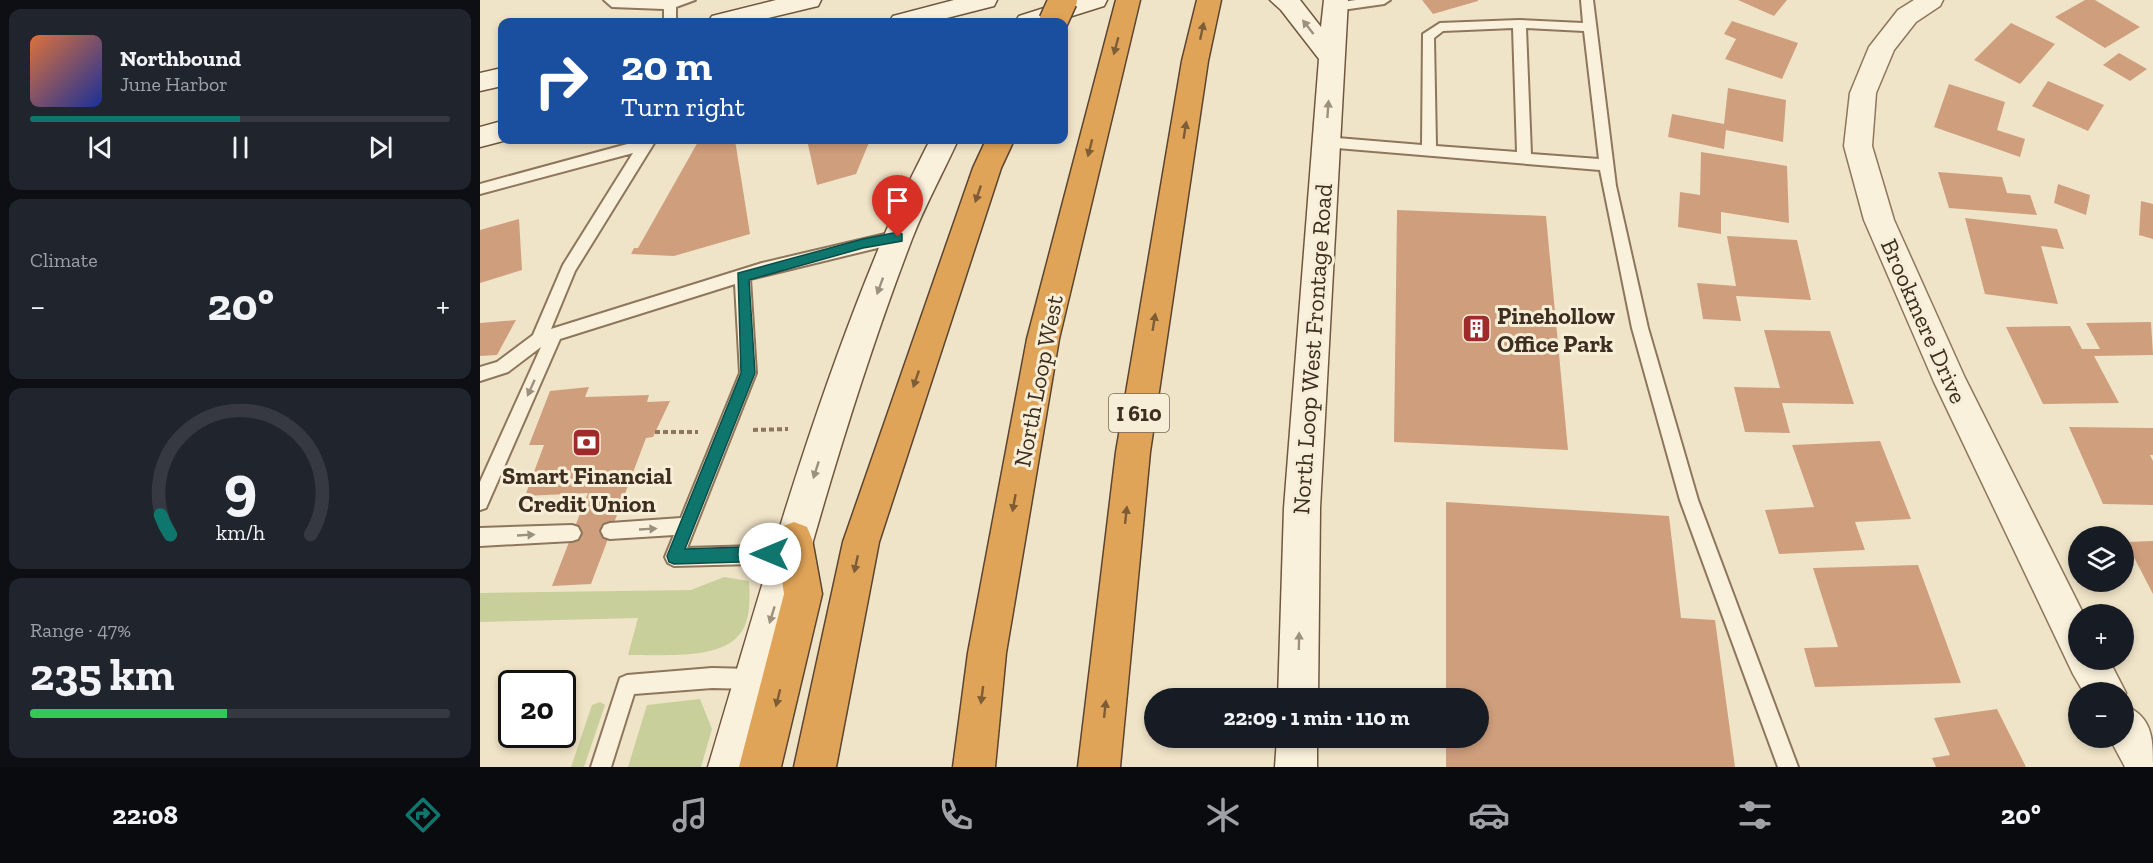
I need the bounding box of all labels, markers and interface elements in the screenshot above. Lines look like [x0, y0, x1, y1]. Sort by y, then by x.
one-way arrow [1303, 20, 1315, 35]
one-way arrow [1198, 21, 1207, 40]
one-way arrow [1111, 37, 1120, 55]
text: 20 m [621, 40, 712, 91]
icon: right [522, 42, 600, 120]
text: Northbound [120, 45, 241, 72]
text: June Harbor [120, 72, 228, 96]
text: Turn right [621, 91, 745, 123]
one-way arrow [1323, 99, 1333, 118]
one-way arrow [1181, 120, 1190, 139]
icon: previous [84, 131, 117, 164]
icon: pause [224, 131, 257, 164]
icon: next [364, 131, 397, 164]
one-way arrow [1084, 139, 1094, 157]
pin [872, 175, 923, 237]
street label: North Loop West Frontage Road [1286, 183, 1338, 515]
icon: arrive [881, 184, 914, 217]
one-way arrow [973, 185, 983, 203]
street label: Brookmere Drive [1875, 234, 1973, 408]
text: Climate [30, 248, 98, 272]
one-way arrow [874, 277, 884, 295]
text: 20° [208, 278, 274, 332]
text: − [30, 286, 45, 325]
text: + [436, 286, 450, 325]
street label: North Loop West [1007, 292, 1069, 470]
place label: Pinehollow Office Park [1497, 301, 1616, 358]
one-way arrow [1150, 312, 1159, 331]
building icon: Pinehollow Office Park [1460, 313, 1492, 345]
one-way arrow [911, 370, 920, 388]
one-way arrow [525, 379, 535, 397]
road number: I 610 [1109, 394, 1169, 432]
bank icon: Smart Financial Credit Union [571, 426, 603, 458]
text: 9 [223, 450, 257, 525]
place label: Smart Financial Credit Union [502, 461, 672, 518]
one-way arrow [811, 461, 821, 479]
one-way arrow [1009, 494, 1018, 513]
one-way arrow [1121, 505, 1131, 524]
text: km/h [216, 521, 264, 546]
position arrow [738, 522, 802, 586]
one-way arrow [638, 524, 657, 533]
map controls [2068, 526, 2134, 748]
button: layers [2068, 526, 2134, 592]
one-way arrow [517, 530, 536, 539]
one-way arrow [851, 555, 861, 573]
button: + [2068, 604, 2134, 670]
one-way arrow [767, 606, 776, 624]
text: Range · 47% [30, 618, 131, 642]
one-way arrow [1294, 631, 1304, 650]
text: 235 km [30, 648, 174, 702]
speed limit sign: 20 [498, 670, 576, 748]
button: − [2068, 682, 2134, 748]
one-way arrow [978, 686, 987, 705]
one-way arrow [772, 689, 782, 708]
one-way arrow [1100, 699, 1110, 718]
text: 22:09 · 1 min · 110 m [1224, 704, 1409, 731]
icon: directions [402, 794, 444, 836]
icon: music [669, 794, 711, 836]
icon: phone [935, 794, 977, 836]
icon: climate [1202, 794, 1244, 836]
icon: car [1468, 794, 1510, 836]
icon: filters [1734, 794, 1776, 836]
text: 22:08 [112, 799, 178, 831]
text: 20° [2001, 799, 2041, 831]

